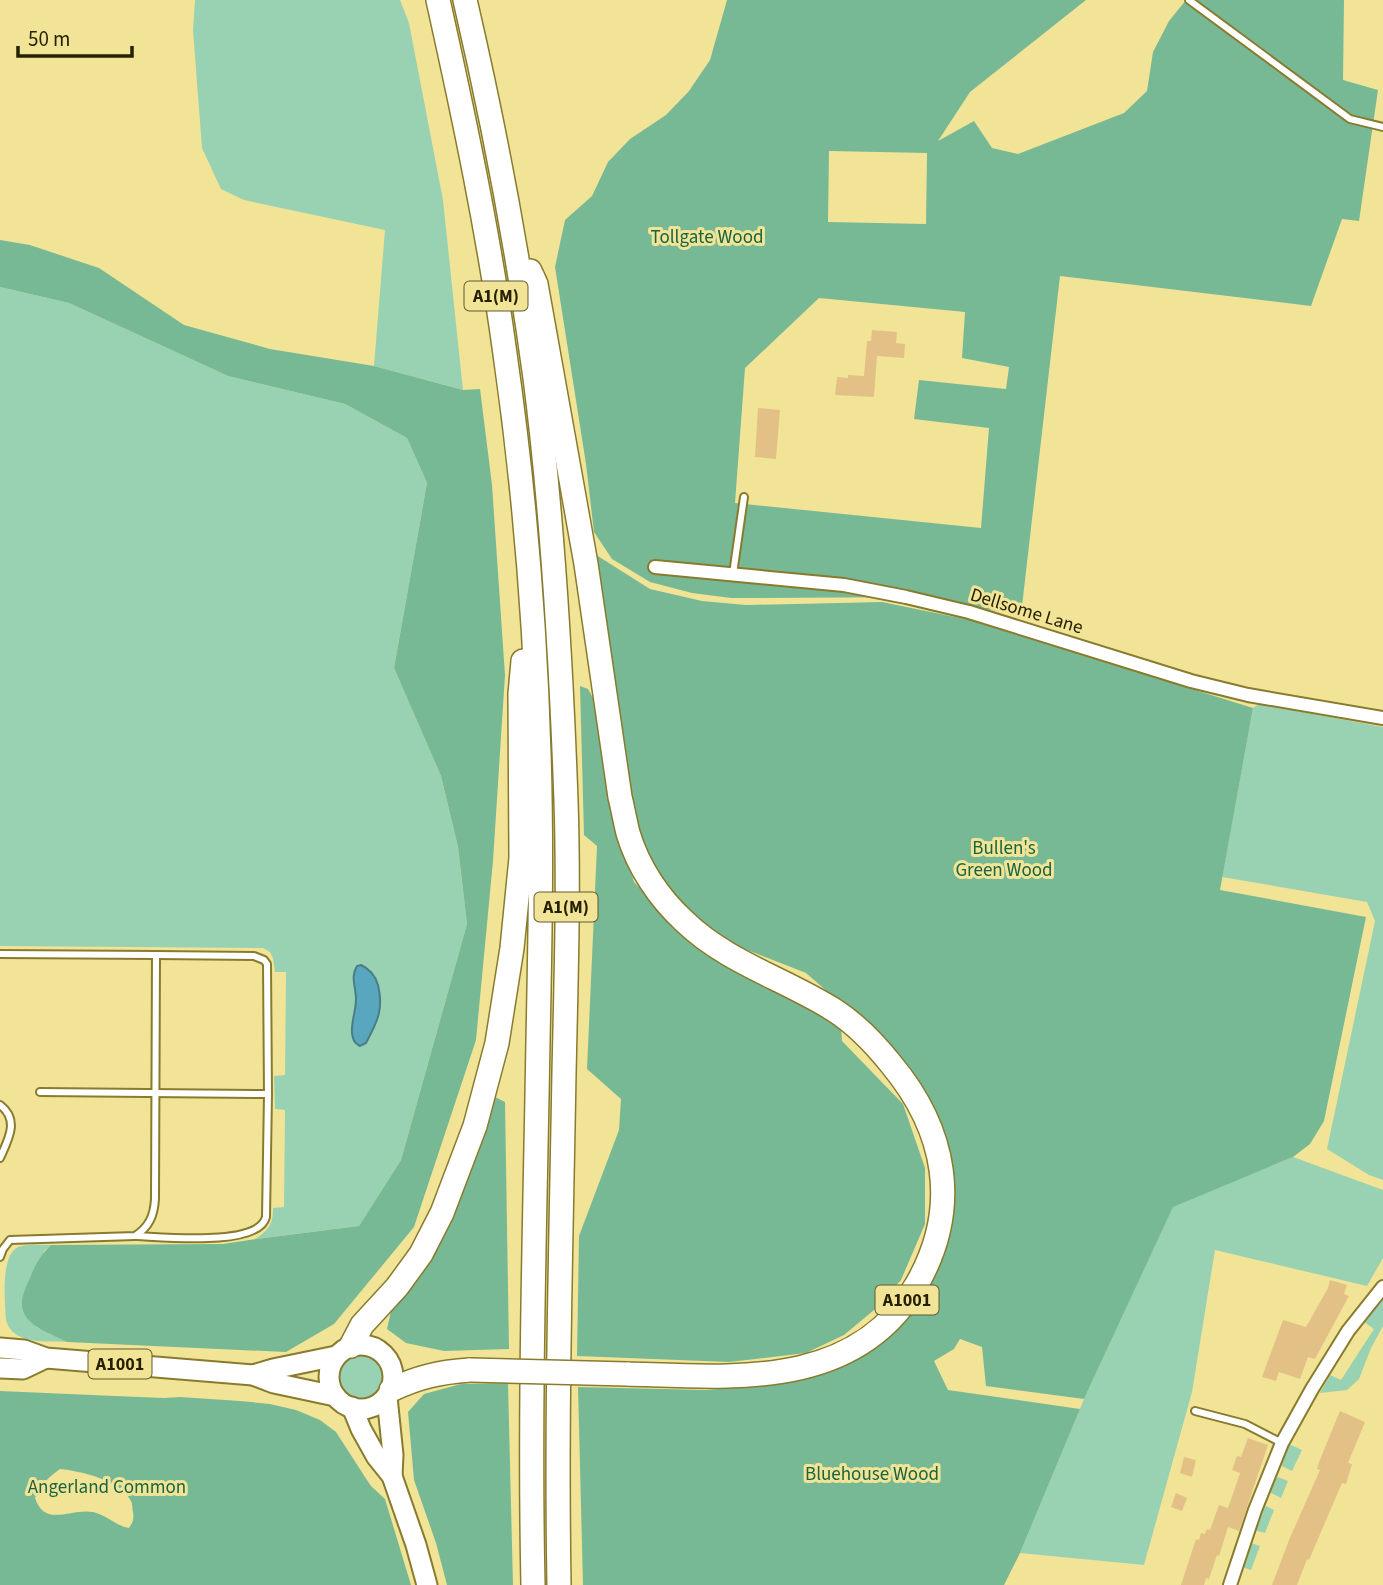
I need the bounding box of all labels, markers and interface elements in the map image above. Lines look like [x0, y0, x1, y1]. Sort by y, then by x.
scale bar [18, 14, 131, 58]
text: 50 m [28, 24, 70, 54]
park label: Tollgate Wood [651, 224, 763, 251]
road number: A1(M) [464, 282, 528, 310]
street label: Dellsome Lane [967, 581, 1086, 641]
park label: Bullen's Green Wood [955, 835, 1053, 884]
road number: A1(M) [534, 893, 598, 922]
road number: A1001 [876, 1286, 939, 1315]
road number: A1001 [88, 1350, 152, 1378]
park label: Bluehouse Wood [805, 1461, 939, 1488]
park label: Angerland Common [28, 1474, 186, 1501]

